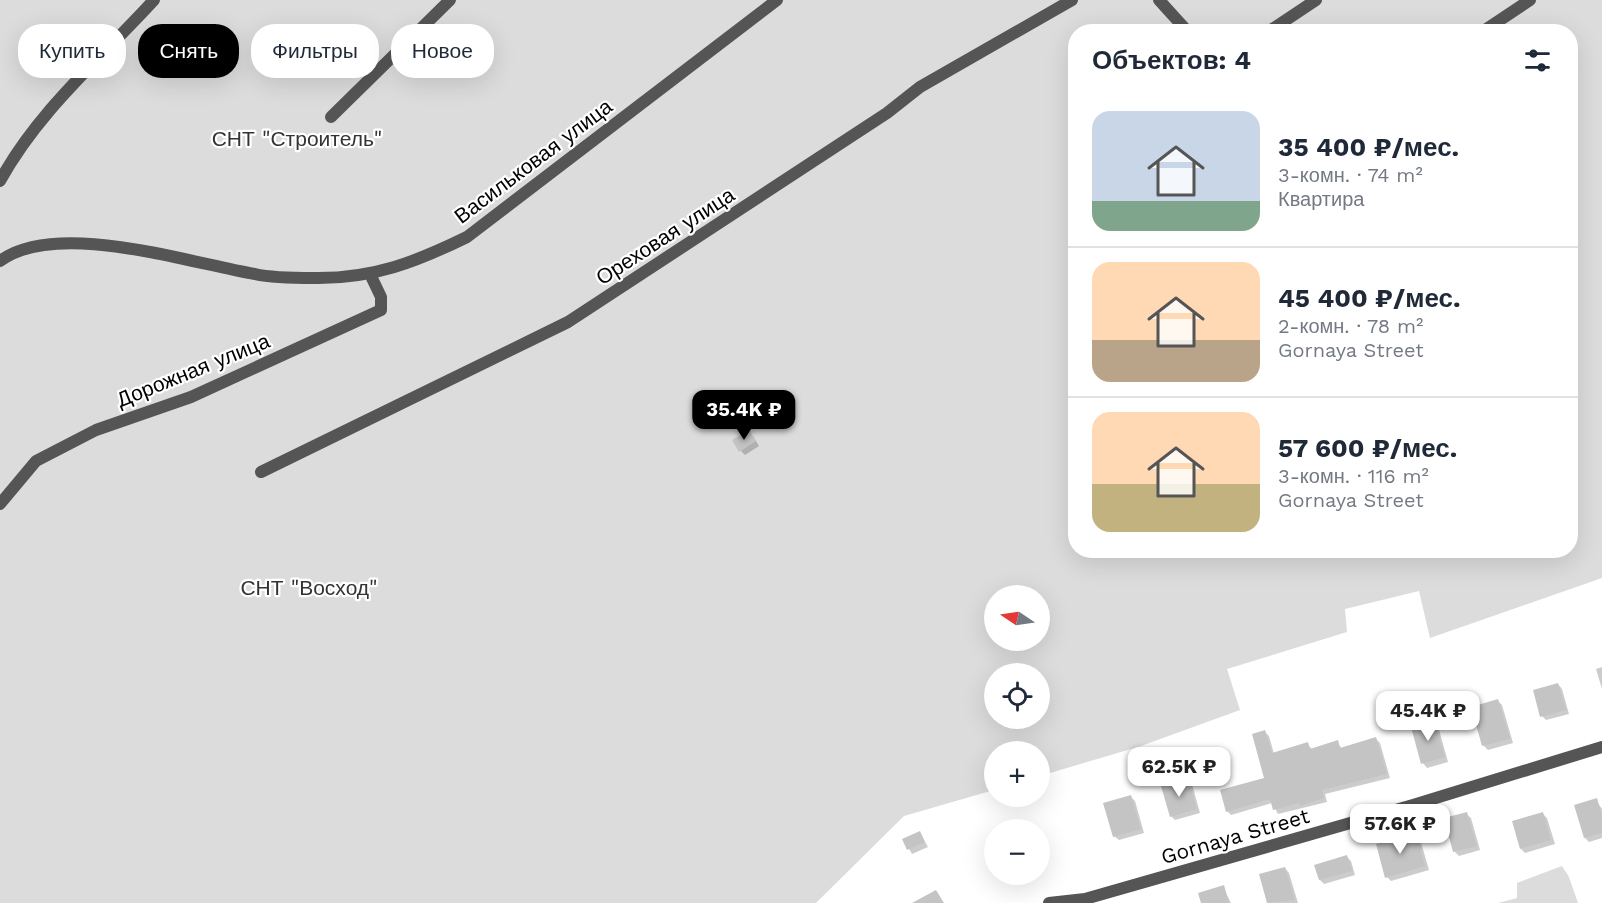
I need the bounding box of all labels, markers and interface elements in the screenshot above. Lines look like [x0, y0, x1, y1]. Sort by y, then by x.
chip: Купить [18, 24, 126, 78]
chip: Снять [138, 24, 239, 78]
chip: Фильтры [251, 24, 379, 78]
chip: Новое [391, 24, 494, 78]
icon: filters [1521, 44, 1554, 77]
text: Объектов: 4 [1092, 45, 1251, 75]
street label: Васильковая улица [449, 93, 617, 228]
park label: СНТ "Строитель" [212, 126, 382, 151]
text: 35 400 ₽/мес. [1278, 132, 1459, 162]
icon: home [1140, 135, 1212, 207]
text: 3-комн. · 74 m² [1278, 163, 1423, 187]
street label: Ореховая улица [591, 182, 739, 290]
text: Квартира [1278, 187, 1364, 211]
text: 45 400 ₽/мес. [1278, 283, 1461, 313]
icon: home [1140, 286, 1212, 358]
text: 2-комн. · 78 m² [1278, 314, 1423, 338]
street label: Дорожная улица [113, 328, 273, 412]
text: Gornaya Street [1278, 338, 1424, 362]
pin: 35.4K ₽ [689, 390, 799, 441]
text: 35.4K ₽ [706, 397, 782, 421]
text: 57 600 ₽/мес. [1278, 433, 1457, 463]
icon: home [1140, 436, 1212, 508]
text: 3-комн. · 116 m² [1278, 464, 1429, 488]
text: Gornaya Street [1278, 488, 1424, 512]
park label: СНТ "Восход" [240, 575, 378, 600]
north arrow [984, 585, 1050, 651]
map controls [984, 585, 1050, 885]
button: locate [984, 663, 1050, 729]
pin: 45.4K ₽ [1373, 691, 1483, 742]
text: 45.4K ₽ [1390, 698, 1466, 722]
button: + [984, 741, 1050, 807]
pin: 62.5K ₽ [1124, 747, 1234, 798]
text: 62.5K ₽ [1142, 754, 1216, 778]
street label: Gornaya Street [1158, 803, 1312, 869]
pin: 57.6K ₽ [1345, 804, 1455, 855]
text: 57.6K ₽ [1364, 811, 1436, 835]
button: − [984, 819, 1050, 885]

